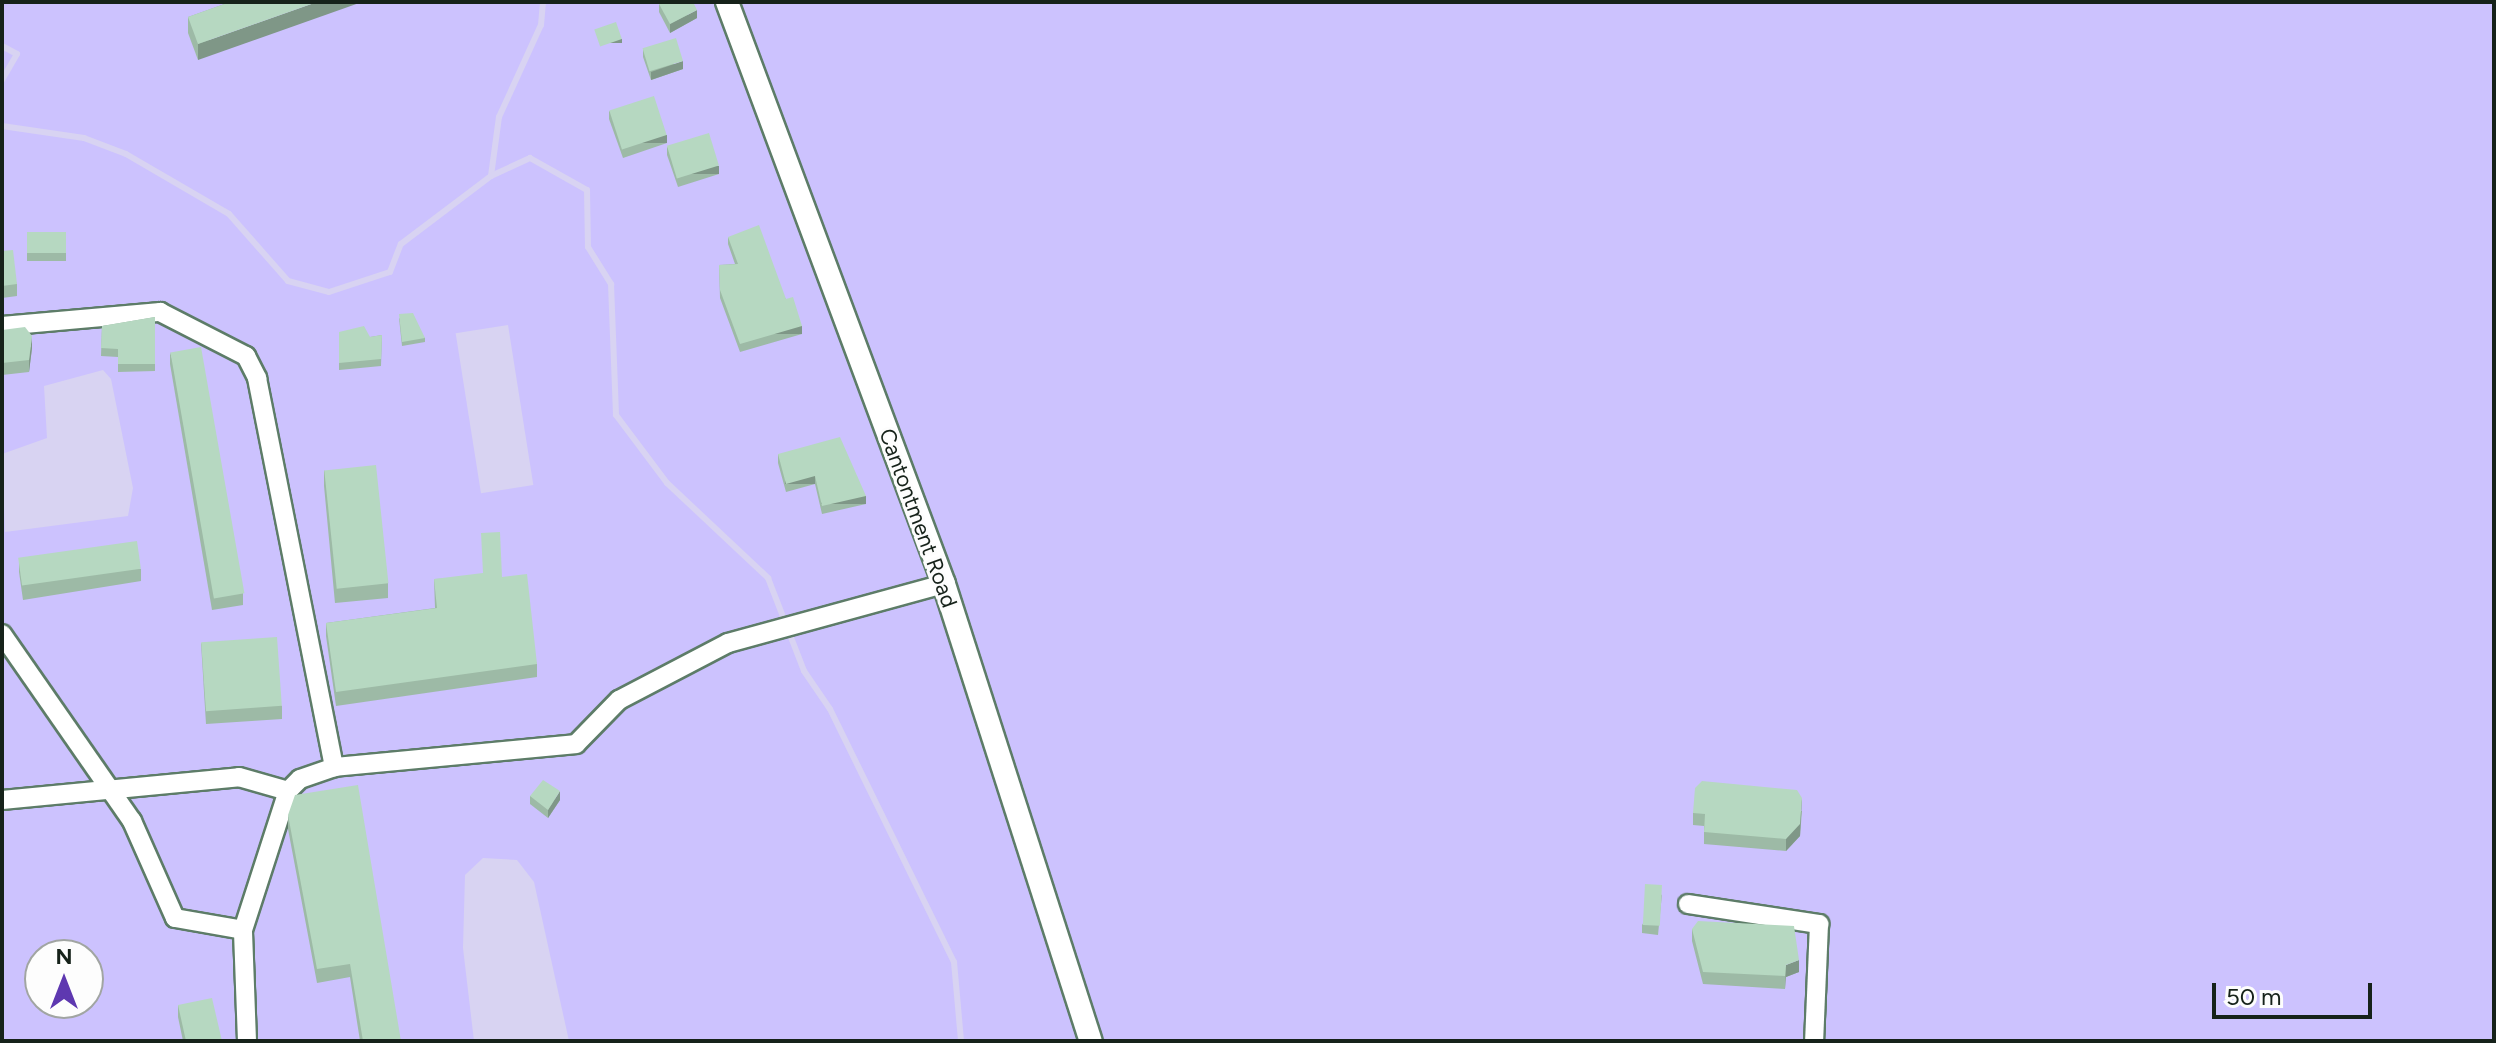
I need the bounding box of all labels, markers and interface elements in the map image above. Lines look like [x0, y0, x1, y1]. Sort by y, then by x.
street label: Cantontment Road [873, 425, 963, 611]
north arrow [24, 939, 104, 1019]
text: N [55, 943, 73, 970]
scale bar [2216, 967, 2376, 1017]
text: 50 m [2226, 982, 2282, 1011]

